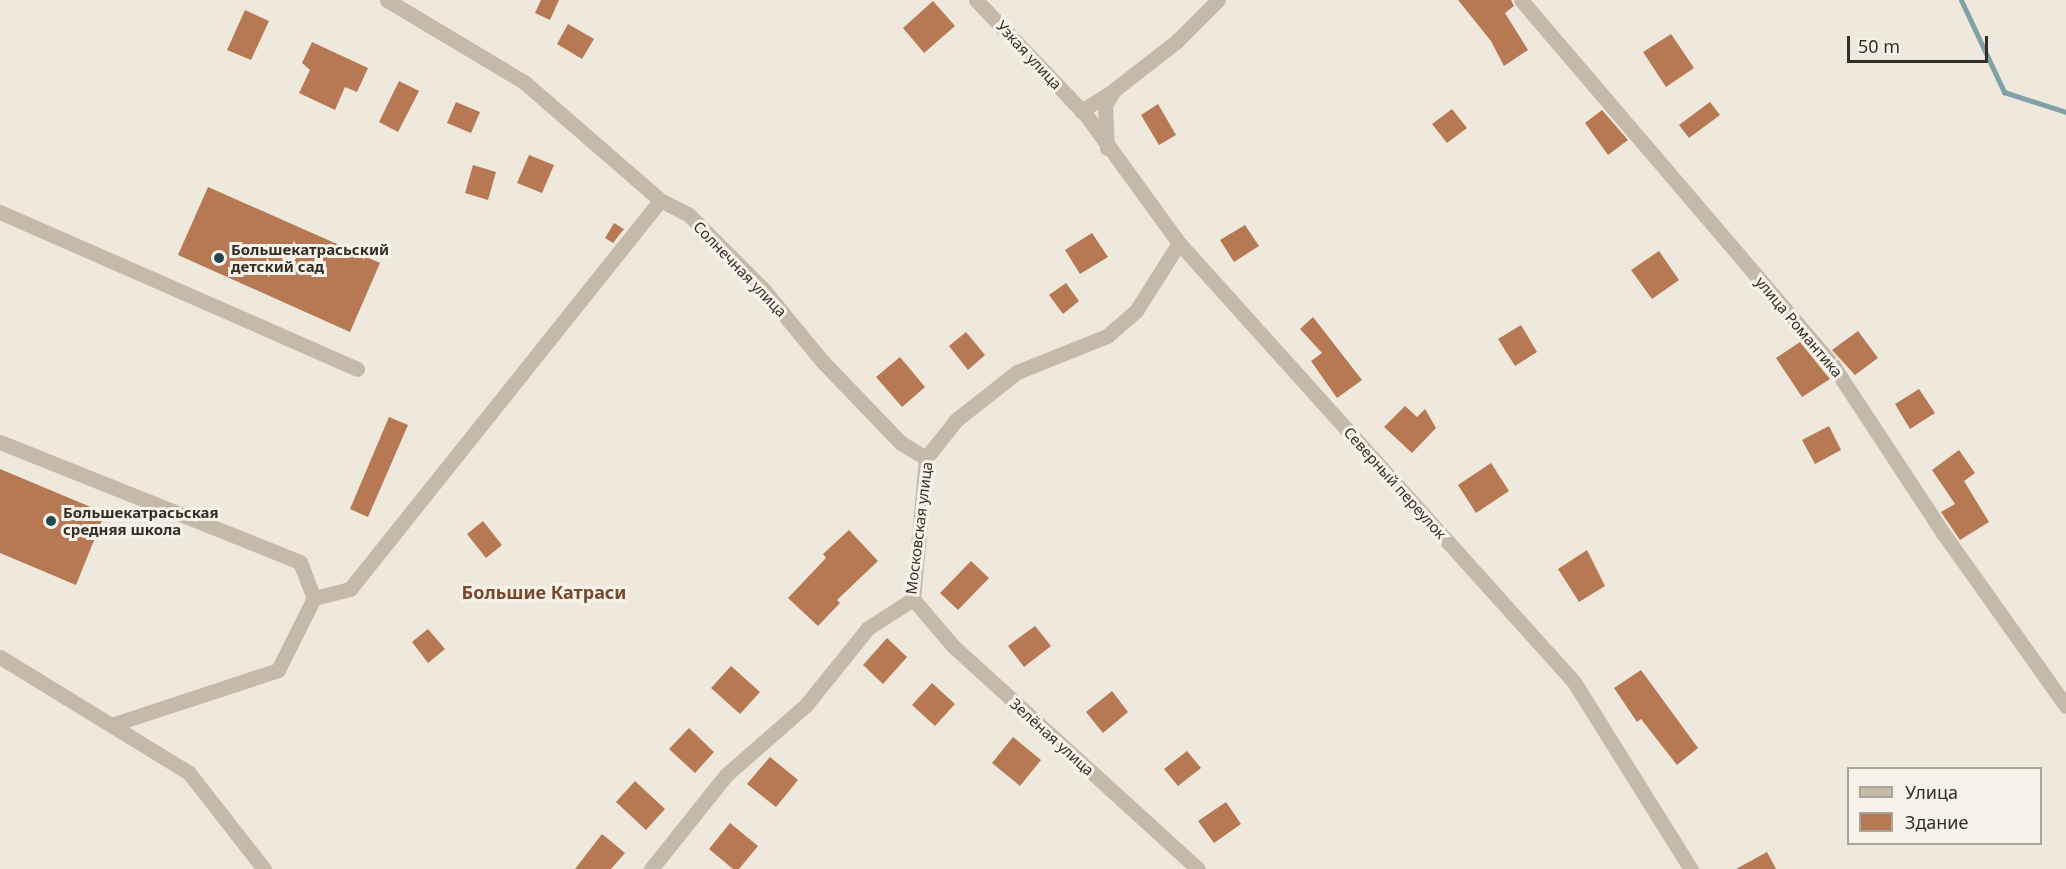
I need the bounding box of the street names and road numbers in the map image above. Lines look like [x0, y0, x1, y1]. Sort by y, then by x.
street label: Узкая улица [993, 17, 1065, 93]
street label: Солнечная улица [690, 217, 790, 321]
street label: улица Романтика [1752, 273, 1846, 381]
street label: Северный переулок [1340, 423, 1450, 543]
street label: Московская улица [902, 461, 936, 595]
street label: Зелёная улица [1006, 695, 1098, 779]

